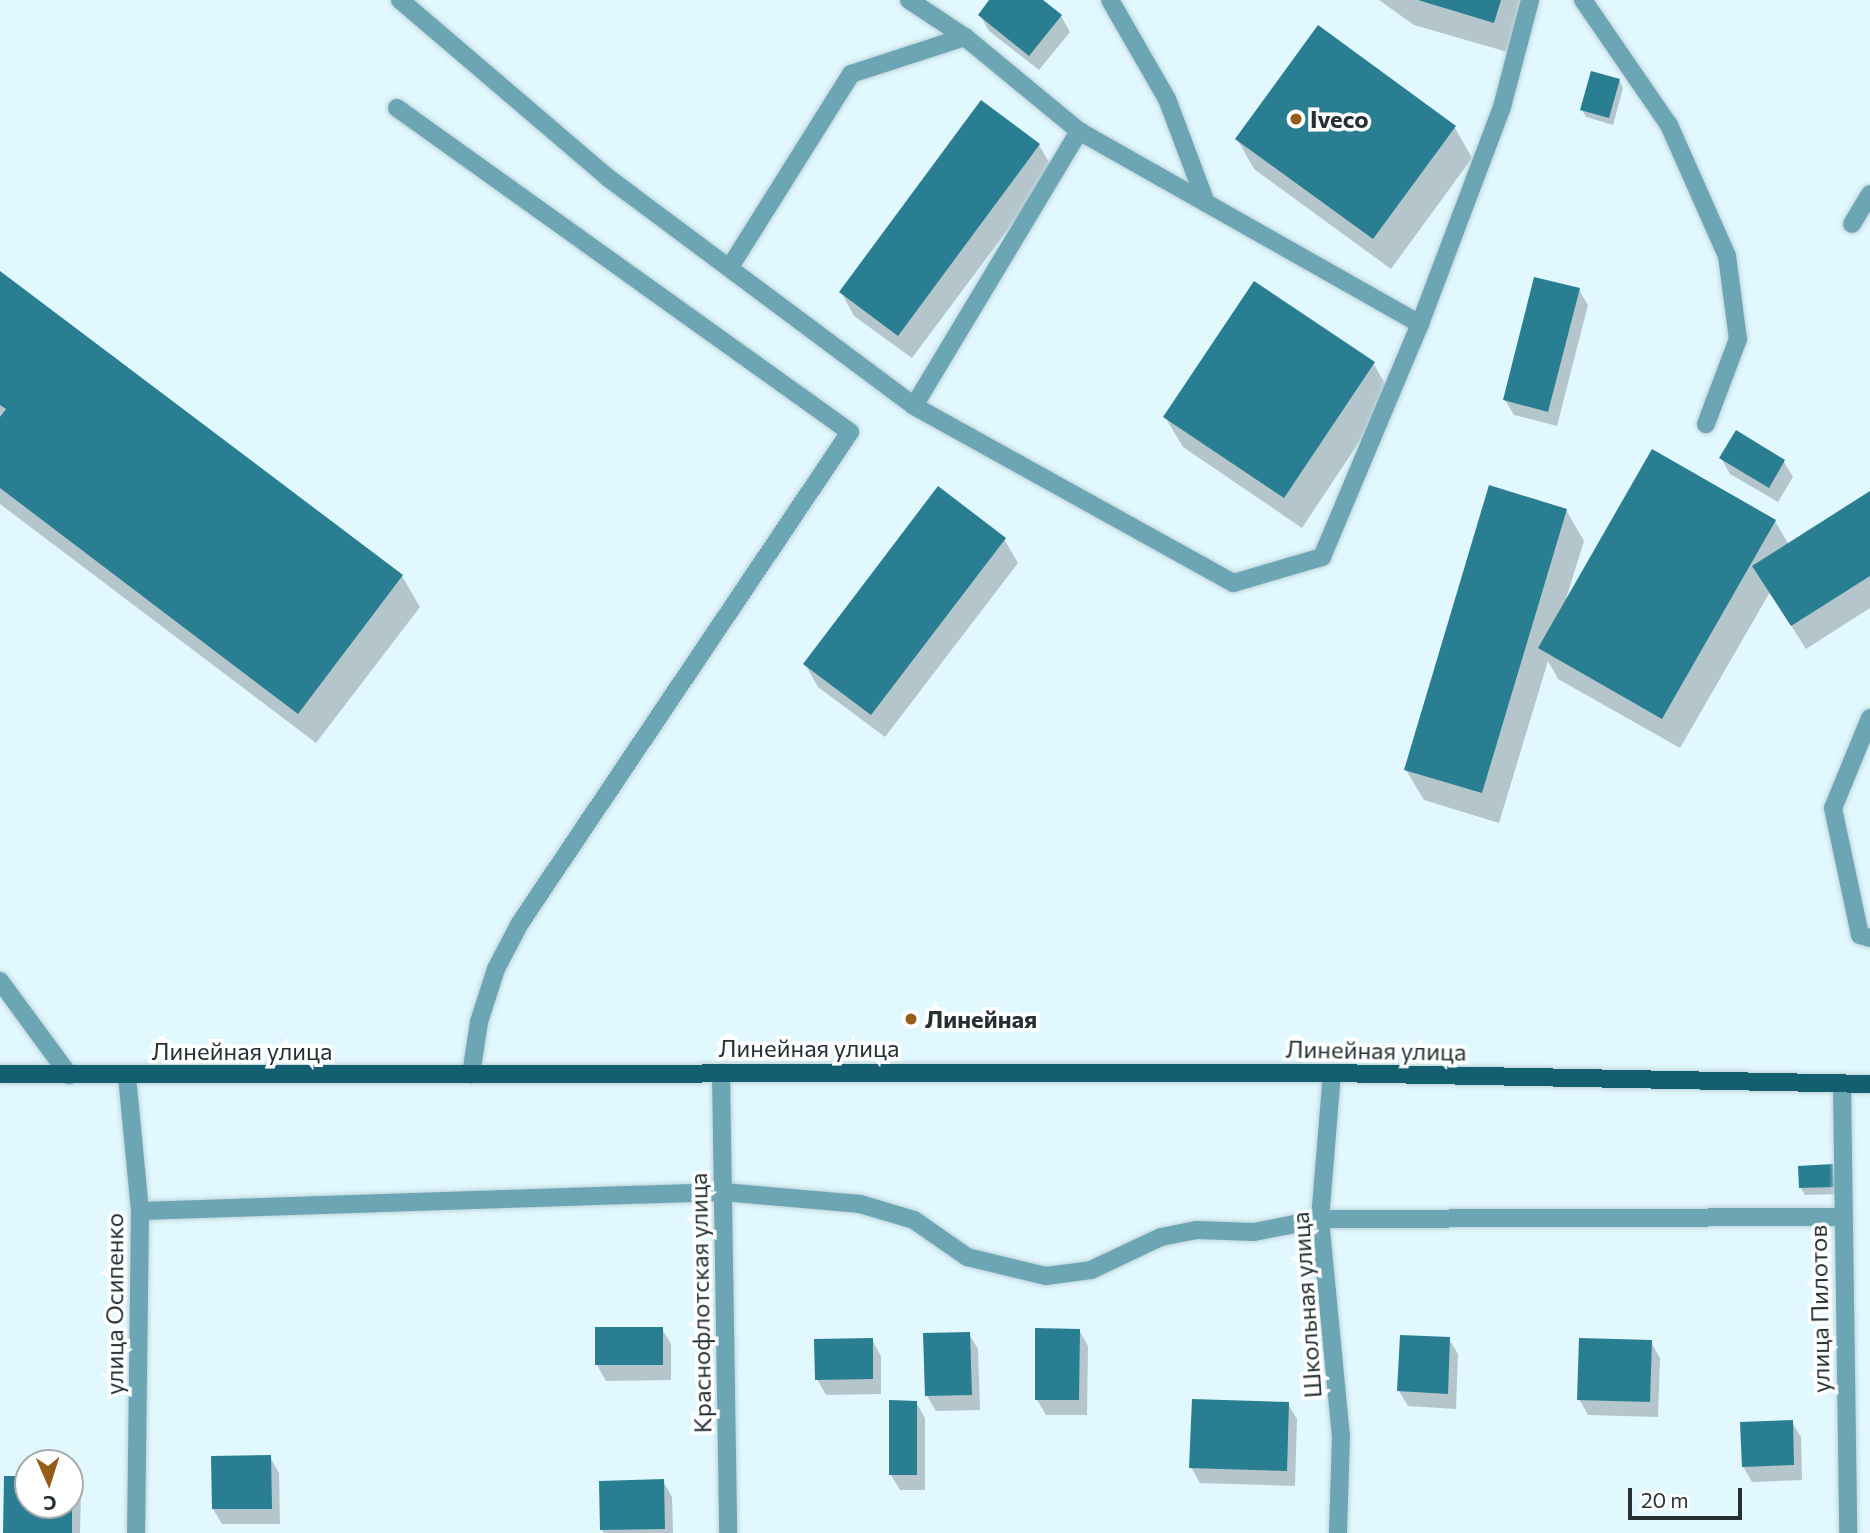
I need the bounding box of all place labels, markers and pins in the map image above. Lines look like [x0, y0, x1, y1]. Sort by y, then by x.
place label: Iveco [1310, 105, 1369, 133]
marker: Iveco [1288, 111, 1304, 127]
place label: Линейная [925, 1005, 1037, 1033]
marker: Линейная [903, 1011, 919, 1027]

